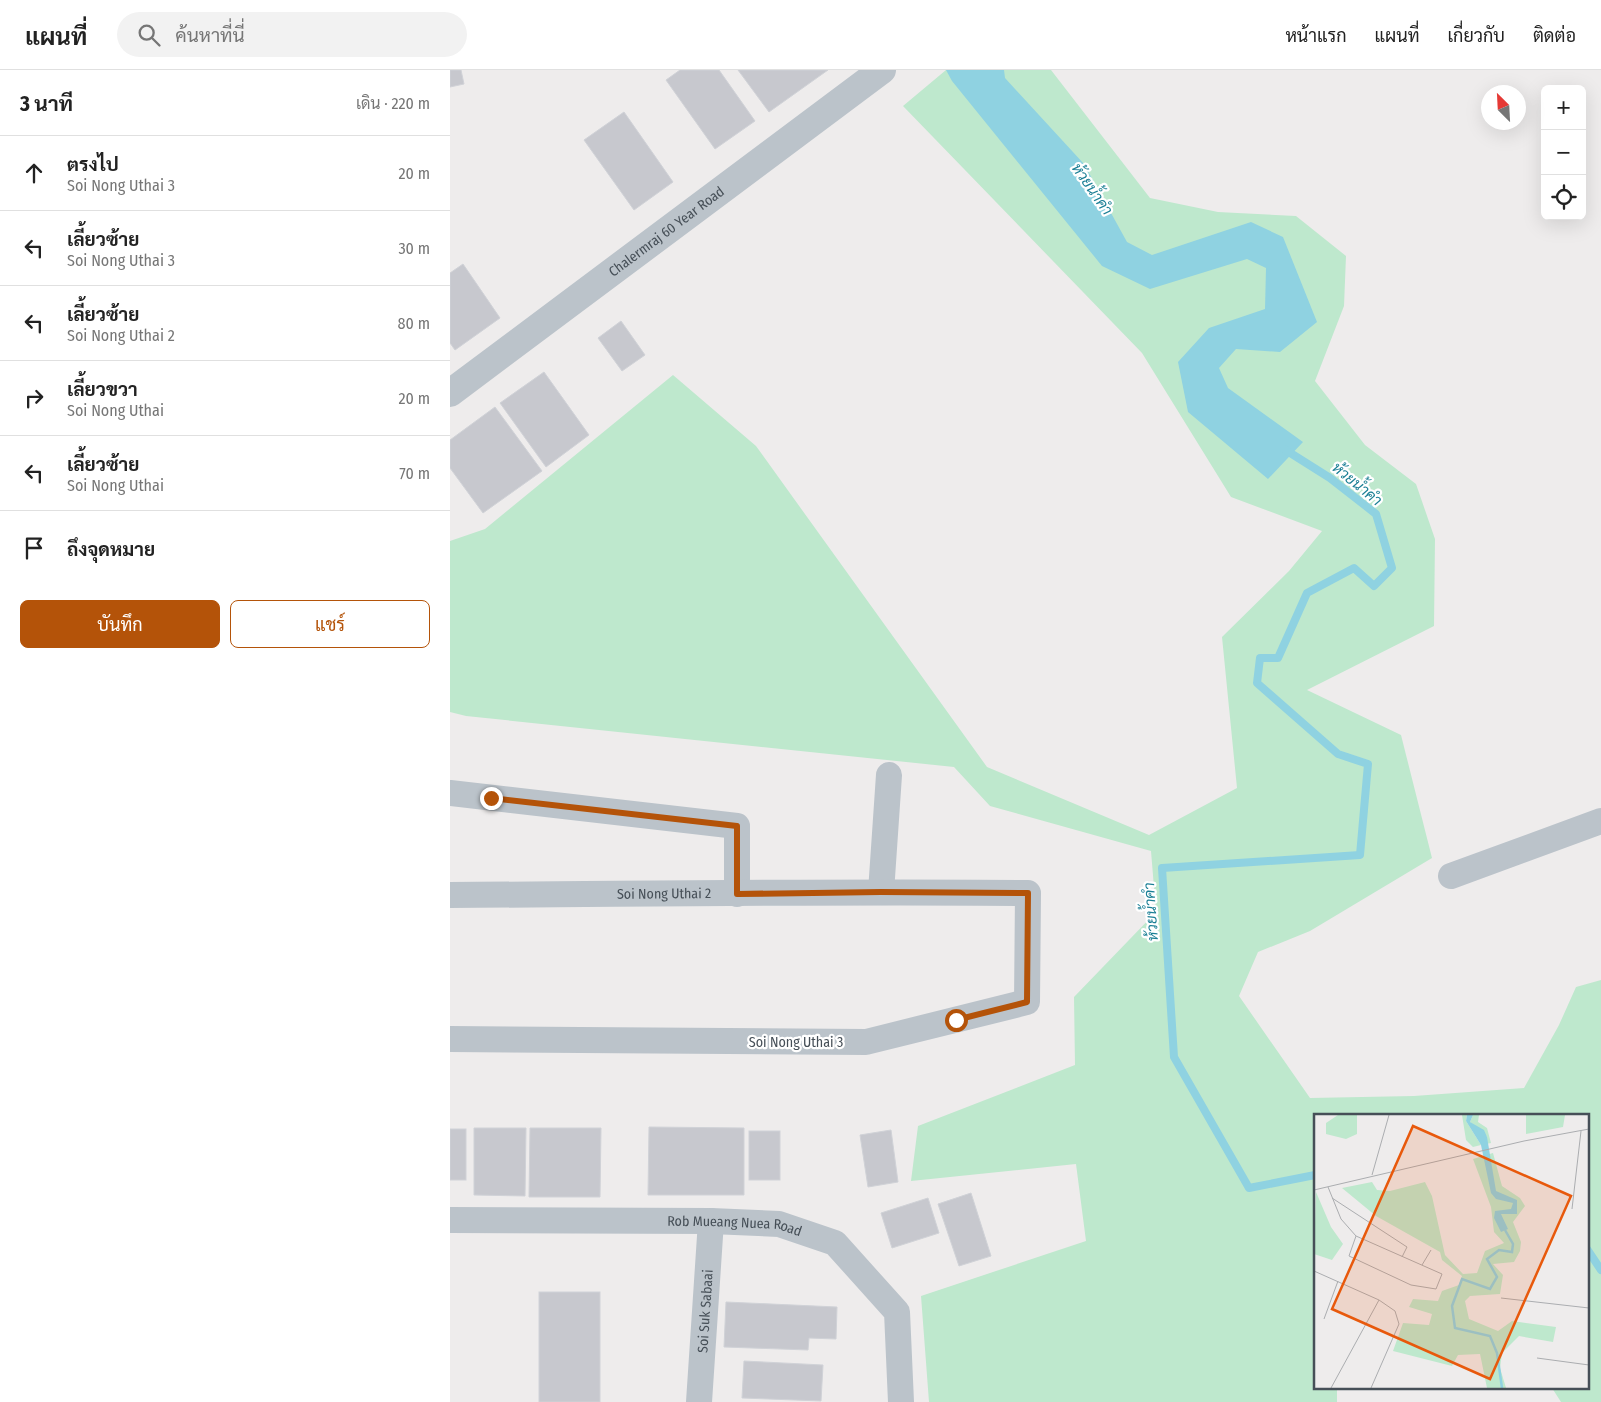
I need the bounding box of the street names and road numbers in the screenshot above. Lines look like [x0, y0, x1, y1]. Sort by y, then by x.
street label: Chalermraj 60 Year Road [605, 183, 727, 280]
street label: Soi Nong Uthai 2 [617, 885, 711, 902]
street label: Soi Nong Uthai 3 [749, 1034, 843, 1051]
street label: Rob Mueang Nuea Road [667, 1212, 804, 1240]
street label: Soi Suk Sabaai [694, 1269, 716, 1353]

